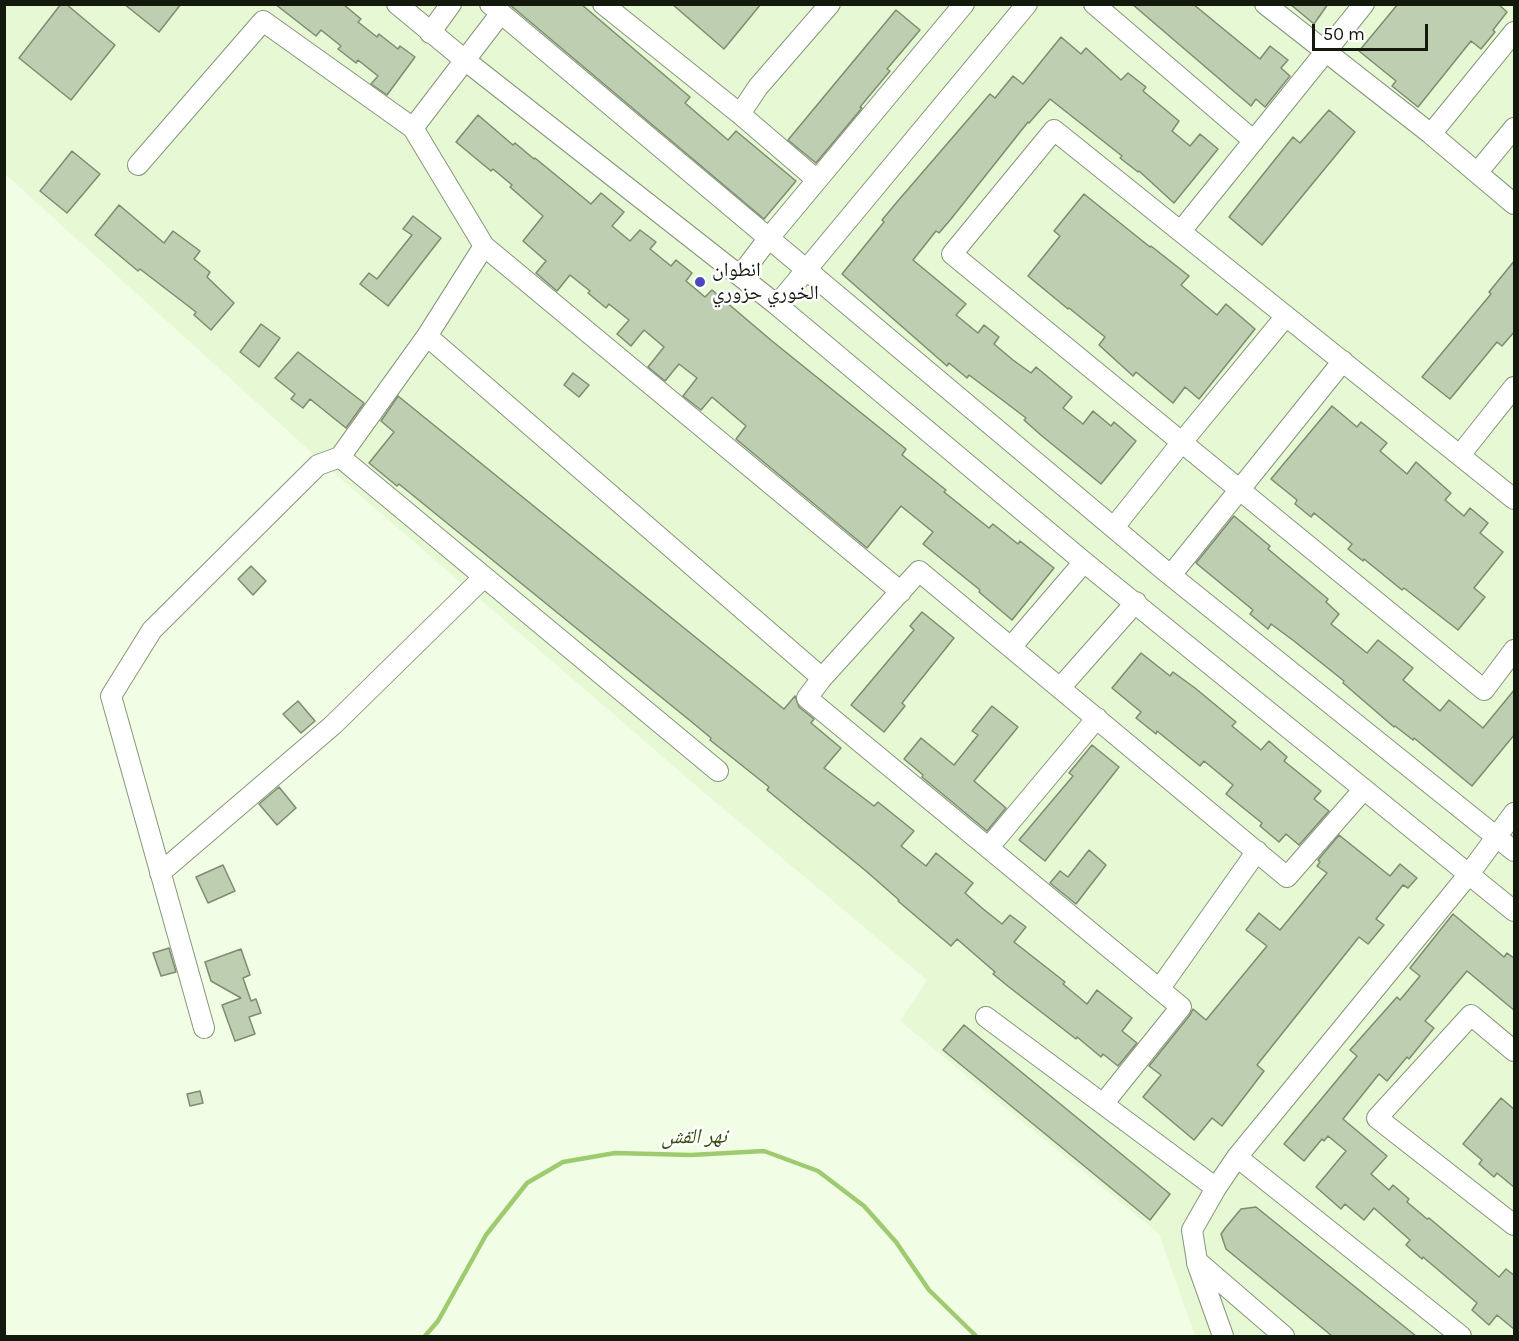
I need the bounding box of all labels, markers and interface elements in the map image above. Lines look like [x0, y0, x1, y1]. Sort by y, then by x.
scale bar [1315, 12, 1430, 50]
text: 50 m [1323, 23, 1365, 45]
place label: انطوان الخوري حزوري [712, 258, 819, 305]
marker: انطوان الخوري حزوري [693, 275, 707, 289]
water label: نهر القش [661, 1124, 727, 1150]

